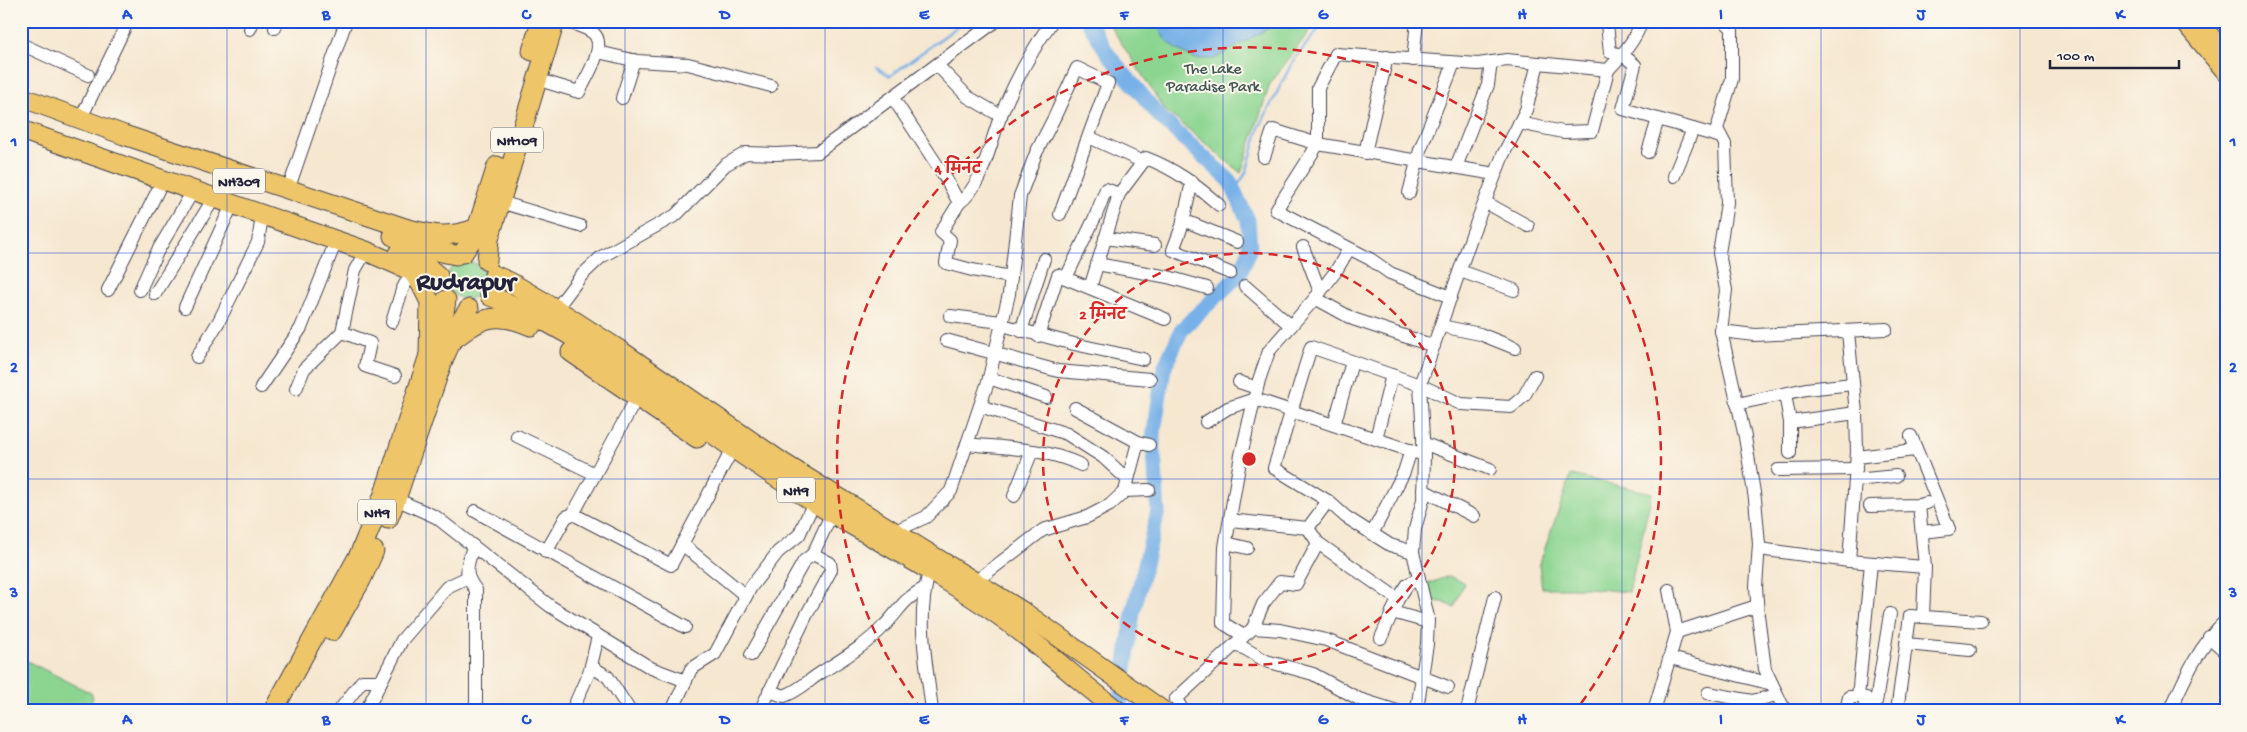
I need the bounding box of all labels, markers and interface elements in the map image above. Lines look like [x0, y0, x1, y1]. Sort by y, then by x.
text: A [121, 7, 133, 26]
text: B [321, 7, 331, 26]
text: C [521, 7, 532, 26]
text: D [718, 7, 731, 26]
text: E [919, 7, 930, 26]
text: F [1119, 7, 1130, 26]
text: G [1318, 7, 1329, 26]
text: H [1517, 7, 1527, 26]
text: I [1719, 7, 1723, 26]
text: J [1916, 7, 1927, 26]
text: K [2115, 7, 2127, 26]
scale bar [2050, 38, 2178, 70]
text: 100 m [2056, 48, 2095, 66]
park label: The Lake Paradise Park [1165, 61, 1262, 98]
road number: NH109 [491, 128, 543, 152]
text: 1 [10, 134, 17, 153]
text: 1 [2229, 134, 2236, 153]
text: 4 मिनट [933, 155, 983, 179]
road number: NH309 [213, 168, 265, 194]
district label: Rudrapur [416, 269, 518, 300]
text: 2 मिनट [1079, 301, 1128, 325]
text: 2 [10, 360, 18, 379]
text: 2 [2229, 360, 2237, 379]
centre of rings [1240, 450, 1258, 468]
road number: NH9 [777, 478, 815, 502]
road number: NH9 [358, 500, 396, 524]
text: 3 [9, 585, 18, 604]
text: 3 [2228, 585, 2237, 604]
text: A [121, 712, 133, 731]
text: B [321, 712, 331, 731]
text: C [521, 712, 532, 731]
text: D [718, 712, 731, 731]
text: E [919, 712, 930, 731]
text: F [1119, 712, 1130, 731]
text: G [1318, 712, 1329, 731]
text: H [1517, 712, 1527, 731]
text: I [1719, 712, 1723, 731]
text: J [1916, 712, 1927, 731]
text: K [2115, 712, 2127, 731]

